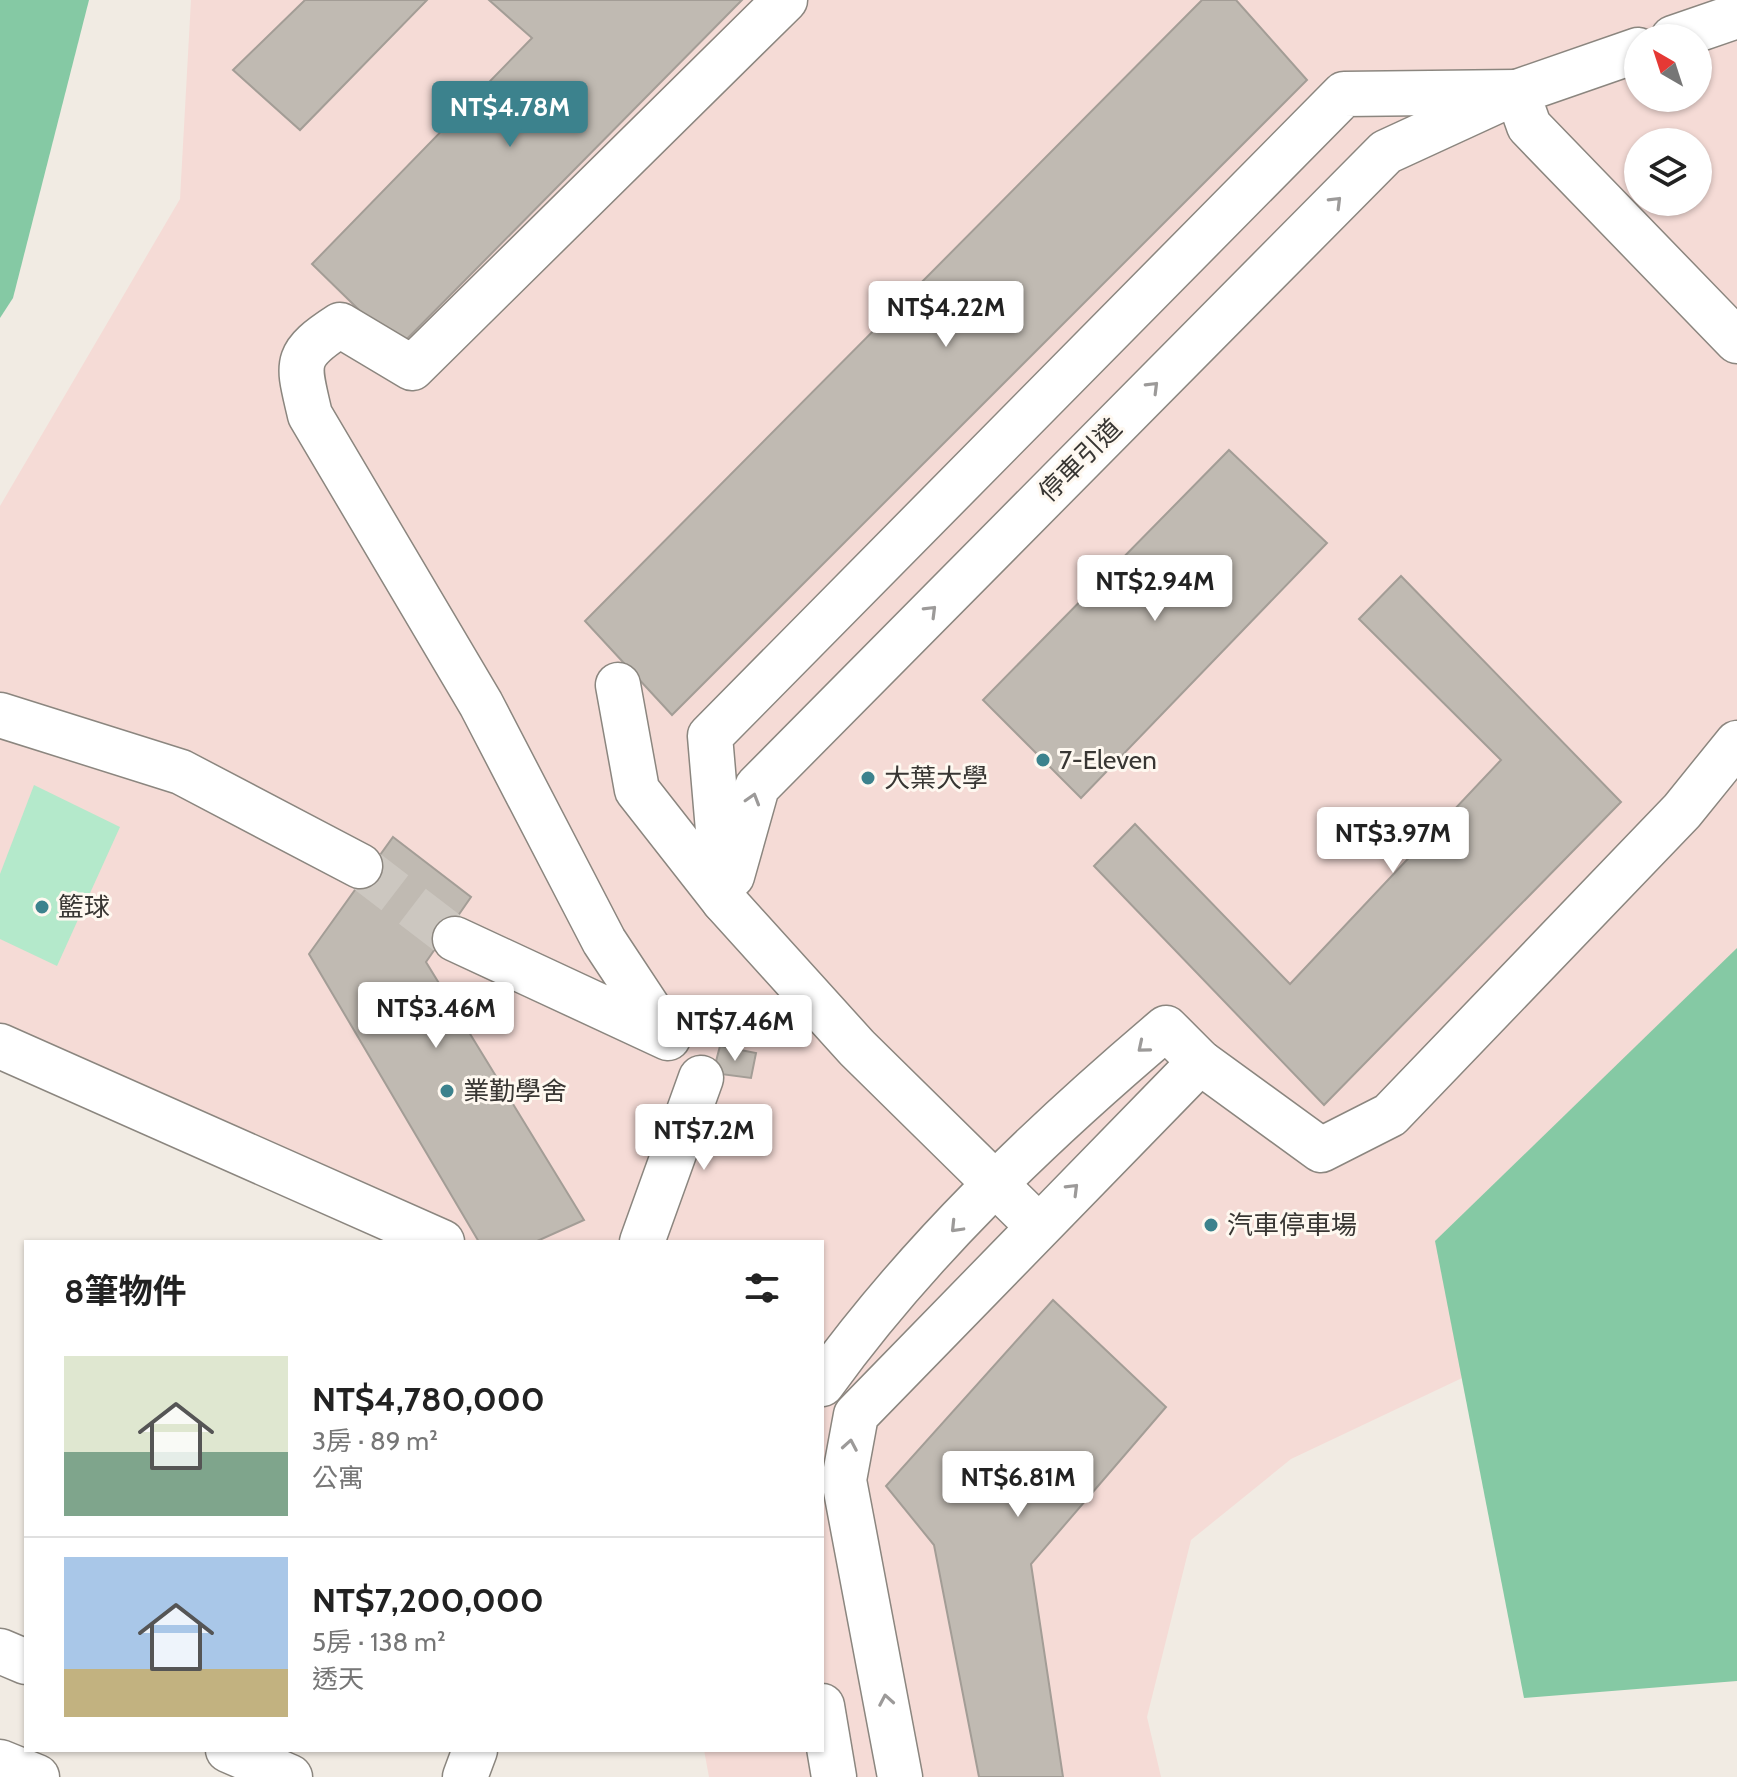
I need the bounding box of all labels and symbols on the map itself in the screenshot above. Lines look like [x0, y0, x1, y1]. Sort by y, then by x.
north arrow [1624, 24, 1712, 112]
pin: NT$4.78M [427, 81, 593, 149]
one-way arrow [1327, 197, 1341, 211]
pin: NT$4.22M [863, 281, 1029, 349]
one-way arrow [1144, 382, 1158, 396]
street label: 停車引道 [1032, 412, 1128, 508]
pin: NT$2.94M [1072, 555, 1238, 623]
one-way arrow [921, 606, 936, 620]
place label: 7-Eleven [1059, 744, 1157, 776]
marker: 7-Eleven [1034, 751, 1052, 769]
place label: 大葉大學 [884, 762, 988, 794]
marker: 大葉大學 [859, 769, 877, 787]
one-way arrow [744, 793, 760, 806]
pin: NT$3.97M [1310, 807, 1476, 875]
place label: 籃球 [58, 891, 110, 923]
marker: 籃球 [33, 898, 51, 916]
pin: NT$3.46M [353, 982, 519, 1050]
pin: NT$7.46M [652, 995, 818, 1063]
one-way arrow [1138, 1037, 1153, 1052]
place label: 業勤學舍 [463, 1075, 567, 1107]
marker: 業勤學舍 [438, 1082, 456, 1100]
pin: NT$7.2M [630, 1104, 778, 1172]
one-way arrow [1064, 1184, 1078, 1198]
place label: 汽車停車場 [1227, 1209, 1357, 1241]
marker: 汽車停車場 [1202, 1216, 1220, 1234]
one-way arrow [951, 1218, 965, 1232]
one-way arrow [841, 1438, 858, 1452]
pin: NT$6.81M [935, 1451, 1101, 1519]
one-way arrow [879, 1693, 896, 1707]

